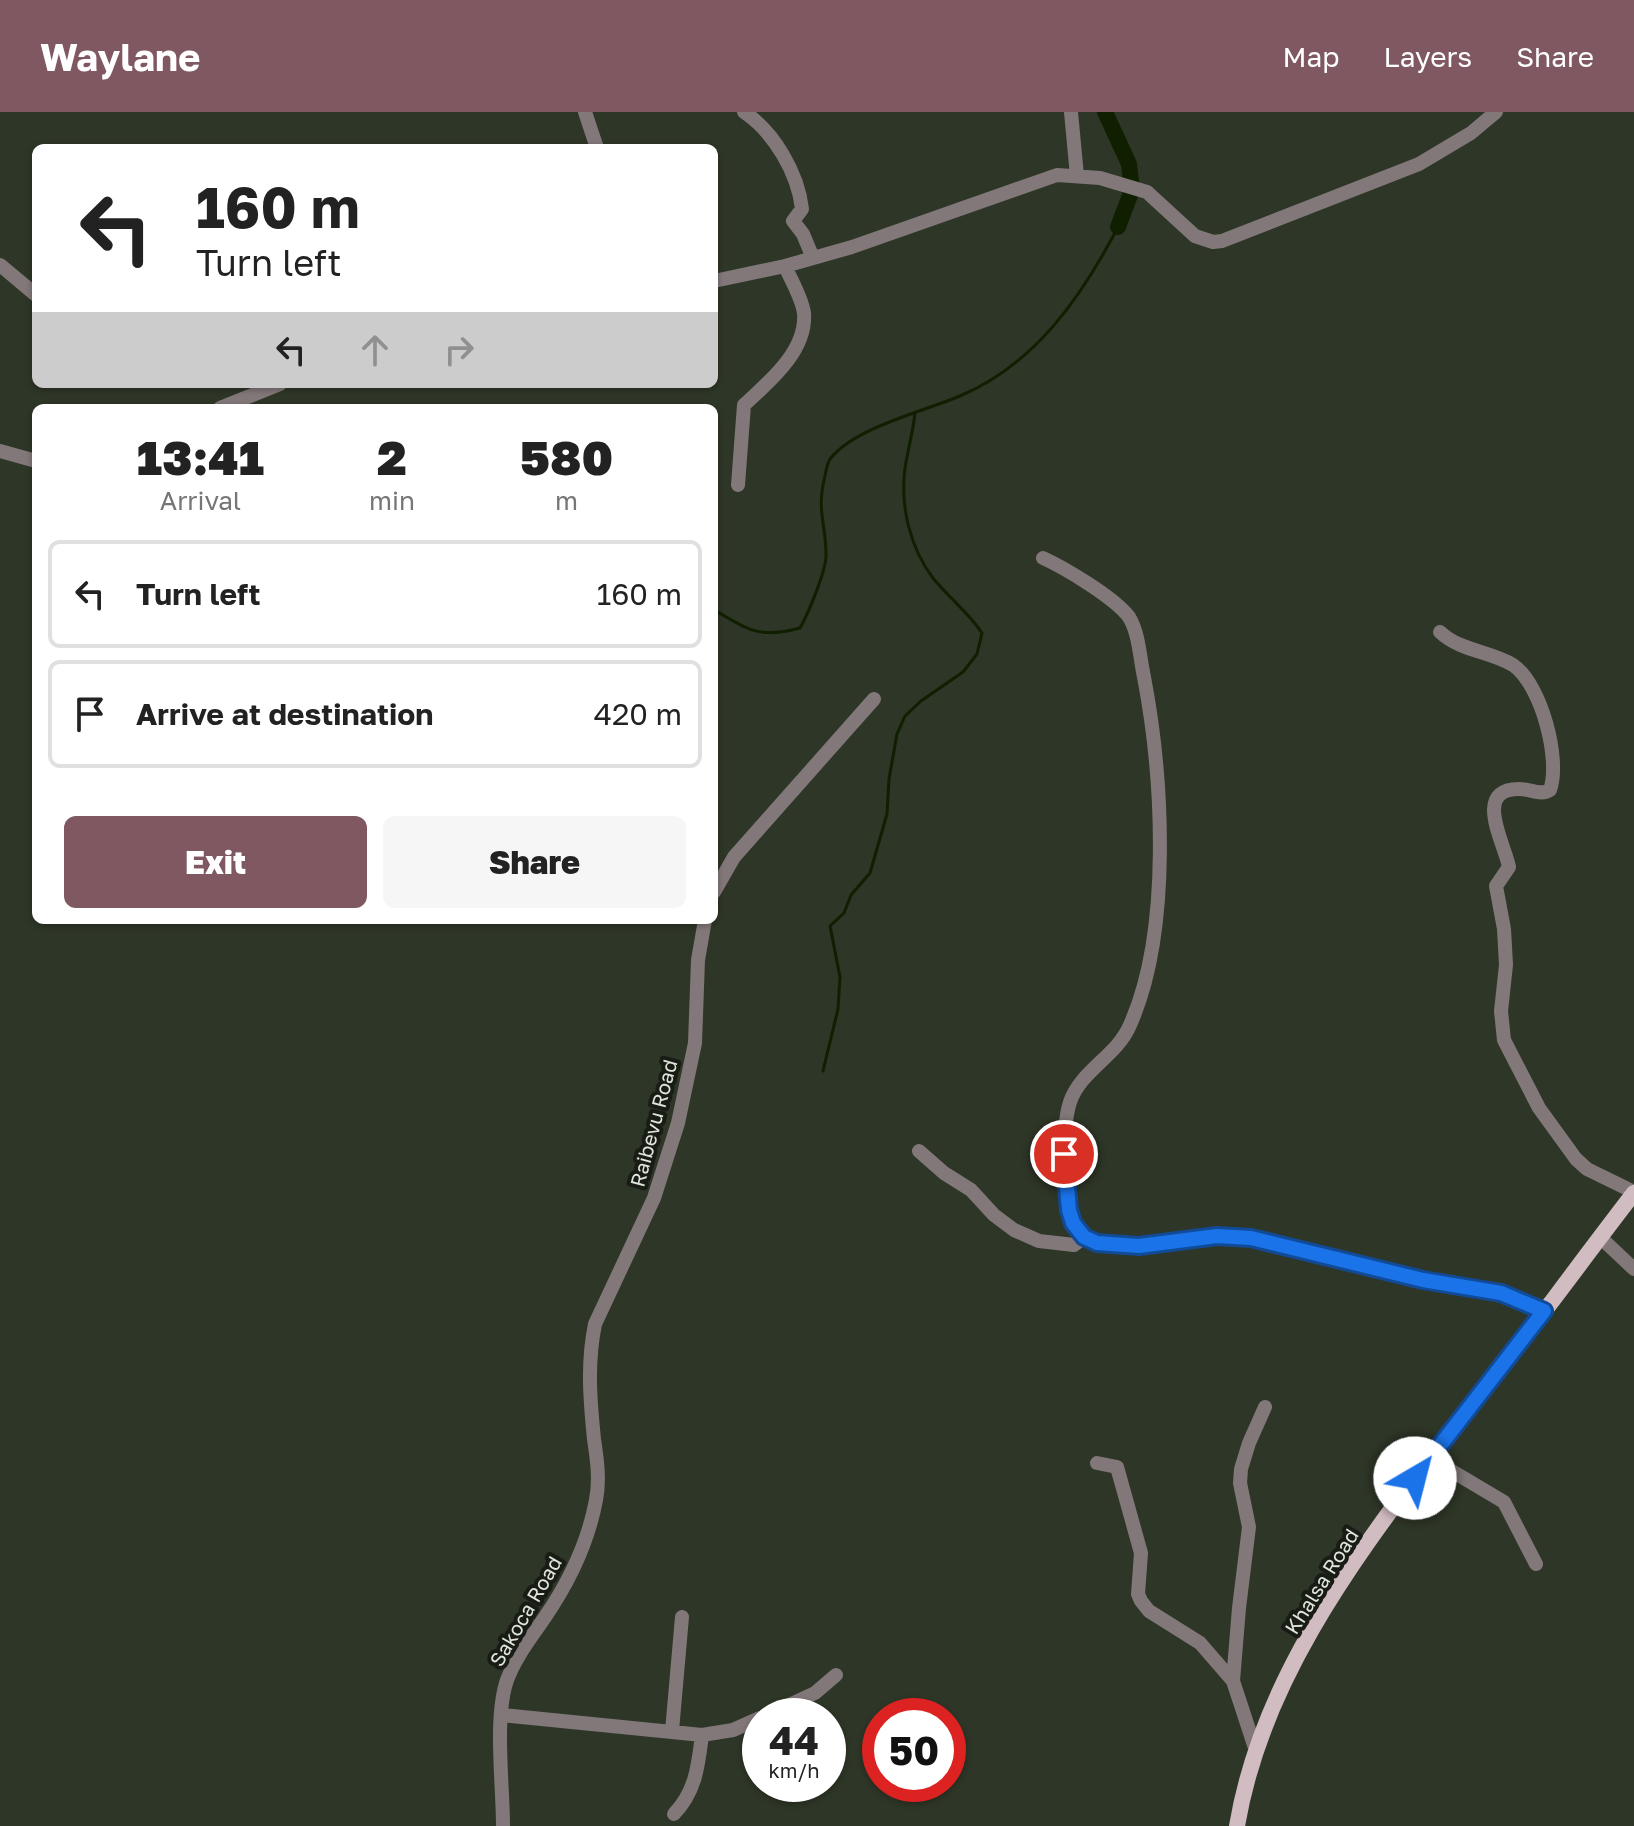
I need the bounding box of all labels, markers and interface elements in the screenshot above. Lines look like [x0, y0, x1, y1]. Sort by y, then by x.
text: Waylane [40, 34, 201, 79]
text: Map [1282, 40, 1340, 73]
text: Layers [1384, 40, 1472, 73]
text: Share [1516, 40, 1594, 73]
text: 160 m [196, 173, 360, 240]
icon: left [64, 176, 168, 280]
text: Turn left [196, 241, 342, 284]
icon: left [269, 328, 313, 372]
icon: ahead [353, 328, 397, 372]
icon: right [437, 328, 481, 372]
text: 13:41 [137, 428, 264, 486]
text: 2 [377, 428, 407, 486]
text: 580 [520, 428, 613, 486]
text: Arrival [160, 485, 241, 516]
text: min [369, 485, 415, 516]
text: m [555, 485, 578, 516]
icon: left [68, 572, 112, 616]
text: Turn left [136, 576, 261, 612]
text: 160 m [597, 576, 682, 612]
icon: arrive [68, 692, 112, 736]
text: Arrive at destination [136, 696, 433, 732]
text: 420 m [594, 696, 682, 732]
button: Exit [64, 816, 367, 908]
button: Share [383, 816, 686, 908]
street label: Raibevu Road [624, 1057, 682, 1189]
pin [1030, 1120, 1098, 1188]
icon: arrive [1042, 1132, 1086, 1176]
position arrow [1373, 1436, 1457, 1520]
street label: Khalsa Road [1279, 1524, 1363, 1638]
street label: Sakoca Road [484, 1552, 566, 1670]
speed limit sign: 50 [862, 1698, 966, 1802]
text: 44 [769, 1716, 819, 1764]
text: km/h [769, 1758, 819, 1782]

